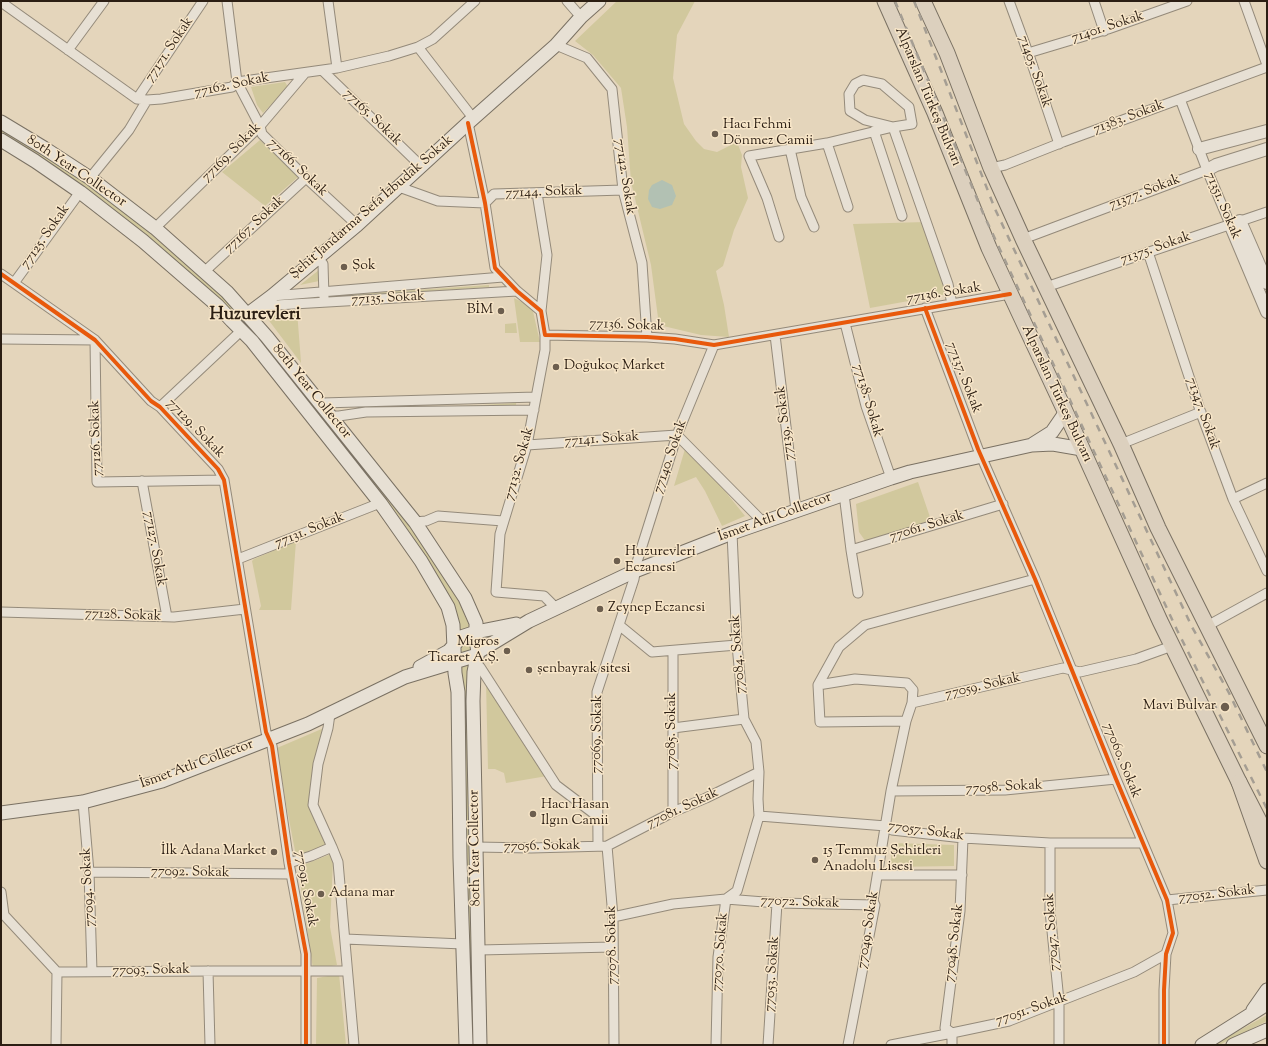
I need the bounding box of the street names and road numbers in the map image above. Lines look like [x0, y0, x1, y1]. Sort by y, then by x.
street label: 71401. Sokak [1070, 8, 1146, 48]
street label: 77171. Sokak [142, 14, 198, 86]
street label: Alparslan Türkeş Bulvarı [890, 25, 964, 169]
street label: 71405. Sokak [1014, 34, 1054, 110]
street label: 77162. Sokak [193, 70, 271, 102]
street label: 77165. Sokak [339, 86, 405, 150]
street label: 71383. Sokak [1091, 97, 1167, 139]
street label: 77169. Sokak [199, 120, 265, 186]
street label: 80th Year Collector [23, 132, 129, 212]
street label: Şehit Jandarma Sefa İzbudak Sokak [287, 132, 457, 284]
street label: 77166. Sokak [264, 135, 330, 201]
street label: 77142. Sokak [610, 138, 638, 216]
street label: 71351. Sokak [1200, 170, 1244, 242]
street label: 71377. Sokak [1107, 172, 1183, 214]
street label: 77144. Sokak [505, 183, 583, 203]
street label: 77167. Sokak [221, 193, 289, 257]
street label: 77125. Sokak [18, 202, 74, 272]
street label: 71375. Sokak [1119, 229, 1193, 269]
street label: 77136. Sokak [906, 280, 982, 308]
street label: 77135. Sokak [351, 289, 425, 309]
street label: 77136. Sokak [589, 316, 665, 336]
street label: Alparslan Türkeş Bulvarı [1017, 323, 1095, 465]
street label: 77137. Sokak [942, 340, 984, 416]
street label: 80th Year Collector [268, 341, 354, 443]
street label: 77138. Sokak [849, 362, 885, 440]
street label: 71347. Sokak [1182, 376, 1222, 452]
street label: 77139. Sokak [773, 385, 799, 461]
street label: 77129. Sokak [162, 396, 228, 462]
street label: 77126. Sokak [87, 400, 107, 476]
street label: 77140. Sokak [651, 418, 691, 496]
street label: 77132. Sokak [502, 426, 538, 502]
street label: 77141. Sokak [564, 429, 640, 451]
street label: İsmet Atlı Collector [716, 490, 834, 546]
street label: 77061. Sokak [888, 508, 966, 546]
street label: 77131. Sokak [273, 509, 347, 553]
street label: 77127. Sokak [139, 510, 169, 588]
street label: 77128. Sokak [85, 606, 161, 626]
street label: 77084. Sokak [728, 614, 750, 694]
street label: 77059. Sokak [944, 670, 1022, 704]
street label: 77085. Sokak [665, 692, 681, 770]
street label: 77069. Sokak [589, 694, 607, 774]
street label: 77060. Sokak [1098, 721, 1144, 801]
street label: İsmet Atlı Collector [138, 737, 256, 793]
street label: 77058. Sokak [965, 778, 1043, 798]
street label: 77081. Sokak [645, 785, 721, 833]
street label: 80th Year Collector [467, 790, 485, 906]
street label: 77057. Sokak [887, 818, 965, 846]
street label: 77056. Sokak [503, 838, 581, 856]
street label: 77094. Sokak [79, 847, 99, 927]
street label: 77091. Sokak [290, 850, 320, 928]
street label: 77092. Sokak [151, 864, 229, 882]
street label: 77052. Sokak [1178, 883, 1256, 907]
street label: 77049. Sokak [855, 890, 883, 970]
street label: 77047. Sokak [1042, 892, 1064, 972]
street label: 77072. Sokak [760, 893, 840, 913]
street label: 77048. Sokak [942, 903, 968, 983]
street label: 77078. Sokak [604, 905, 622, 985]
street label: 77070. Sokak [709, 912, 733, 992]
street label: 77053. Sokak [762, 936, 784, 1012]
street label: 77093. Sokak [112, 962, 190, 980]
street label: 77051. Sokak [994, 990, 1070, 1030]

